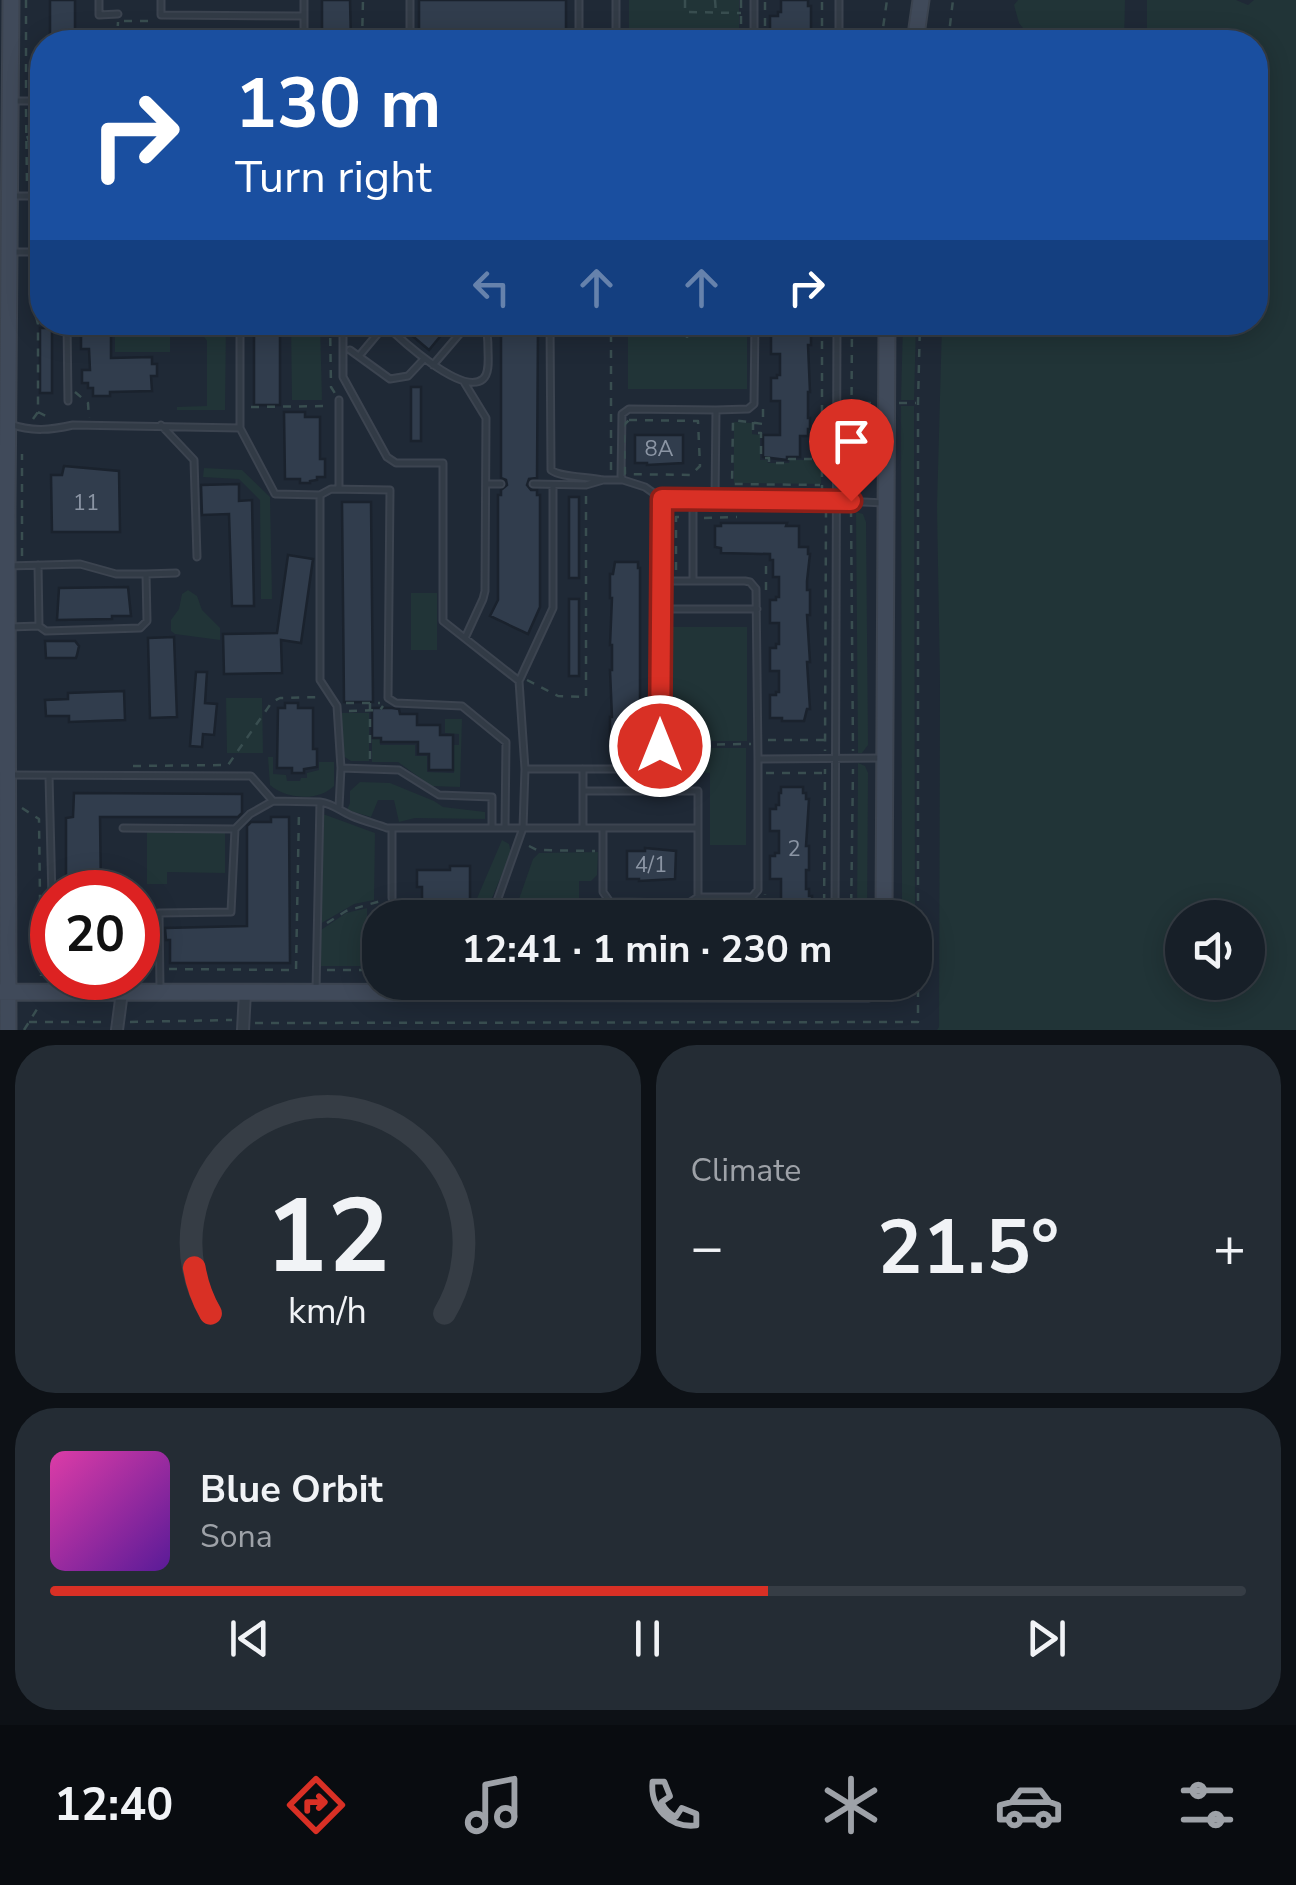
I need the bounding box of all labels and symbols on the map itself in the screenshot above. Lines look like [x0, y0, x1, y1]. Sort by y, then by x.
pin [809, 399, 894, 502]
house number: 8А [644, 434, 674, 464]
house number: 11 [73, 488, 99, 518]
position arrow [608, 694, 712, 798]
house number: 2 [787, 834, 801, 864]
house number: 4/1 [635, 850, 667, 880]
speed limit sign: 20 [30, 870, 160, 1000]

